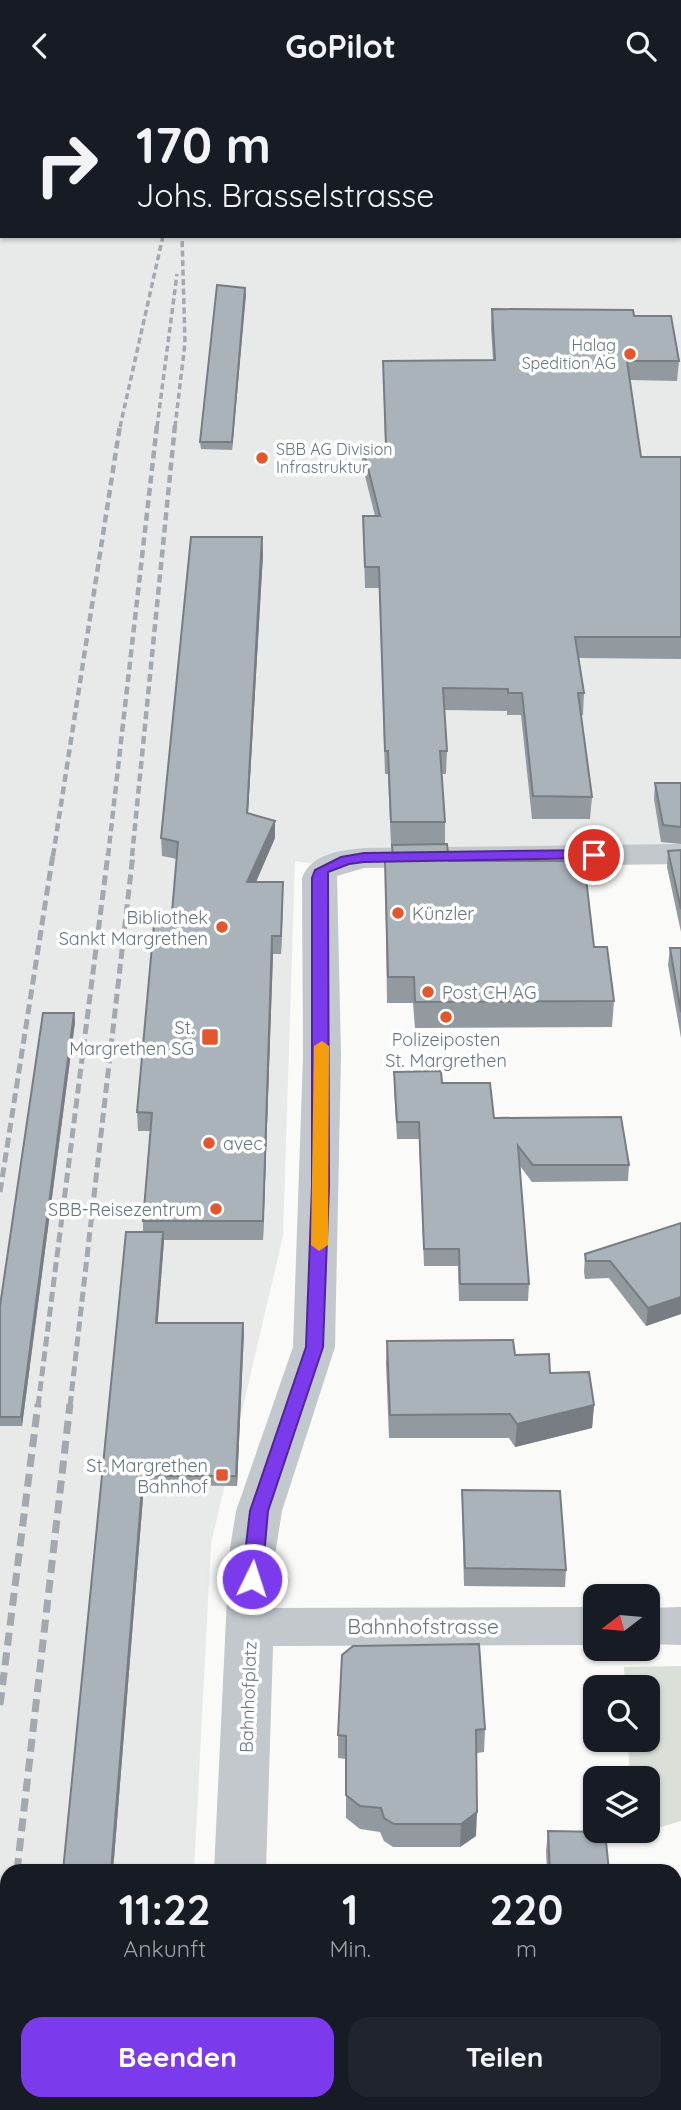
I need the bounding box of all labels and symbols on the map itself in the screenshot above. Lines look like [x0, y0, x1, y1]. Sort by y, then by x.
place label: Halag Spedition AG [522, 335, 616, 373]
marker: Halag Spedition AG [622, 346, 638, 362]
place label: SBB AG Division Infrastruktur [276, 439, 393, 477]
marker: SBB AG Division Infrastruktur [254, 450, 270, 466]
pin [564, 825, 624, 885]
place label: Künzler [412, 902, 474, 925]
marker: Künzler [390, 905, 406, 921]
place label: Bibliothek Sankt Margrethen [59, 906, 208, 950]
marker: Bibliothek Sankt Margrethen [214, 919, 230, 935]
place label: Post CH AG [442, 981, 537, 1004]
marker: Post CH AG [420, 984, 436, 1000]
marker: Polizeiposten St. Margrethen [438, 1009, 454, 1025]
place label: St. Margrethen SG [69, 1016, 194, 1060]
marker: St. Margrethen SG [200, 1027, 220, 1047]
place label: Polizeiposten St. Margrethen [385, 1028, 507, 1072]
place label: avec [223, 1132, 263, 1155]
marker: avec [201, 1135, 217, 1151]
place label: SBB-Reisezentrum [48, 1198, 202, 1221]
marker: SBB-Reisezentrum [208, 1201, 224, 1217]
place label: St. Margrethen Bahnhof [86, 1454, 209, 1498]
marker: St. Margrethen Bahnhof [214, 1467, 230, 1483]
position arrow [215, 1542, 289, 1616]
north arrow [583, 1584, 660, 1661]
street label: Bahnhofstrasse [347, 1613, 499, 1639]
street label: Bahnhofplatz [235, 1641, 261, 1753]

